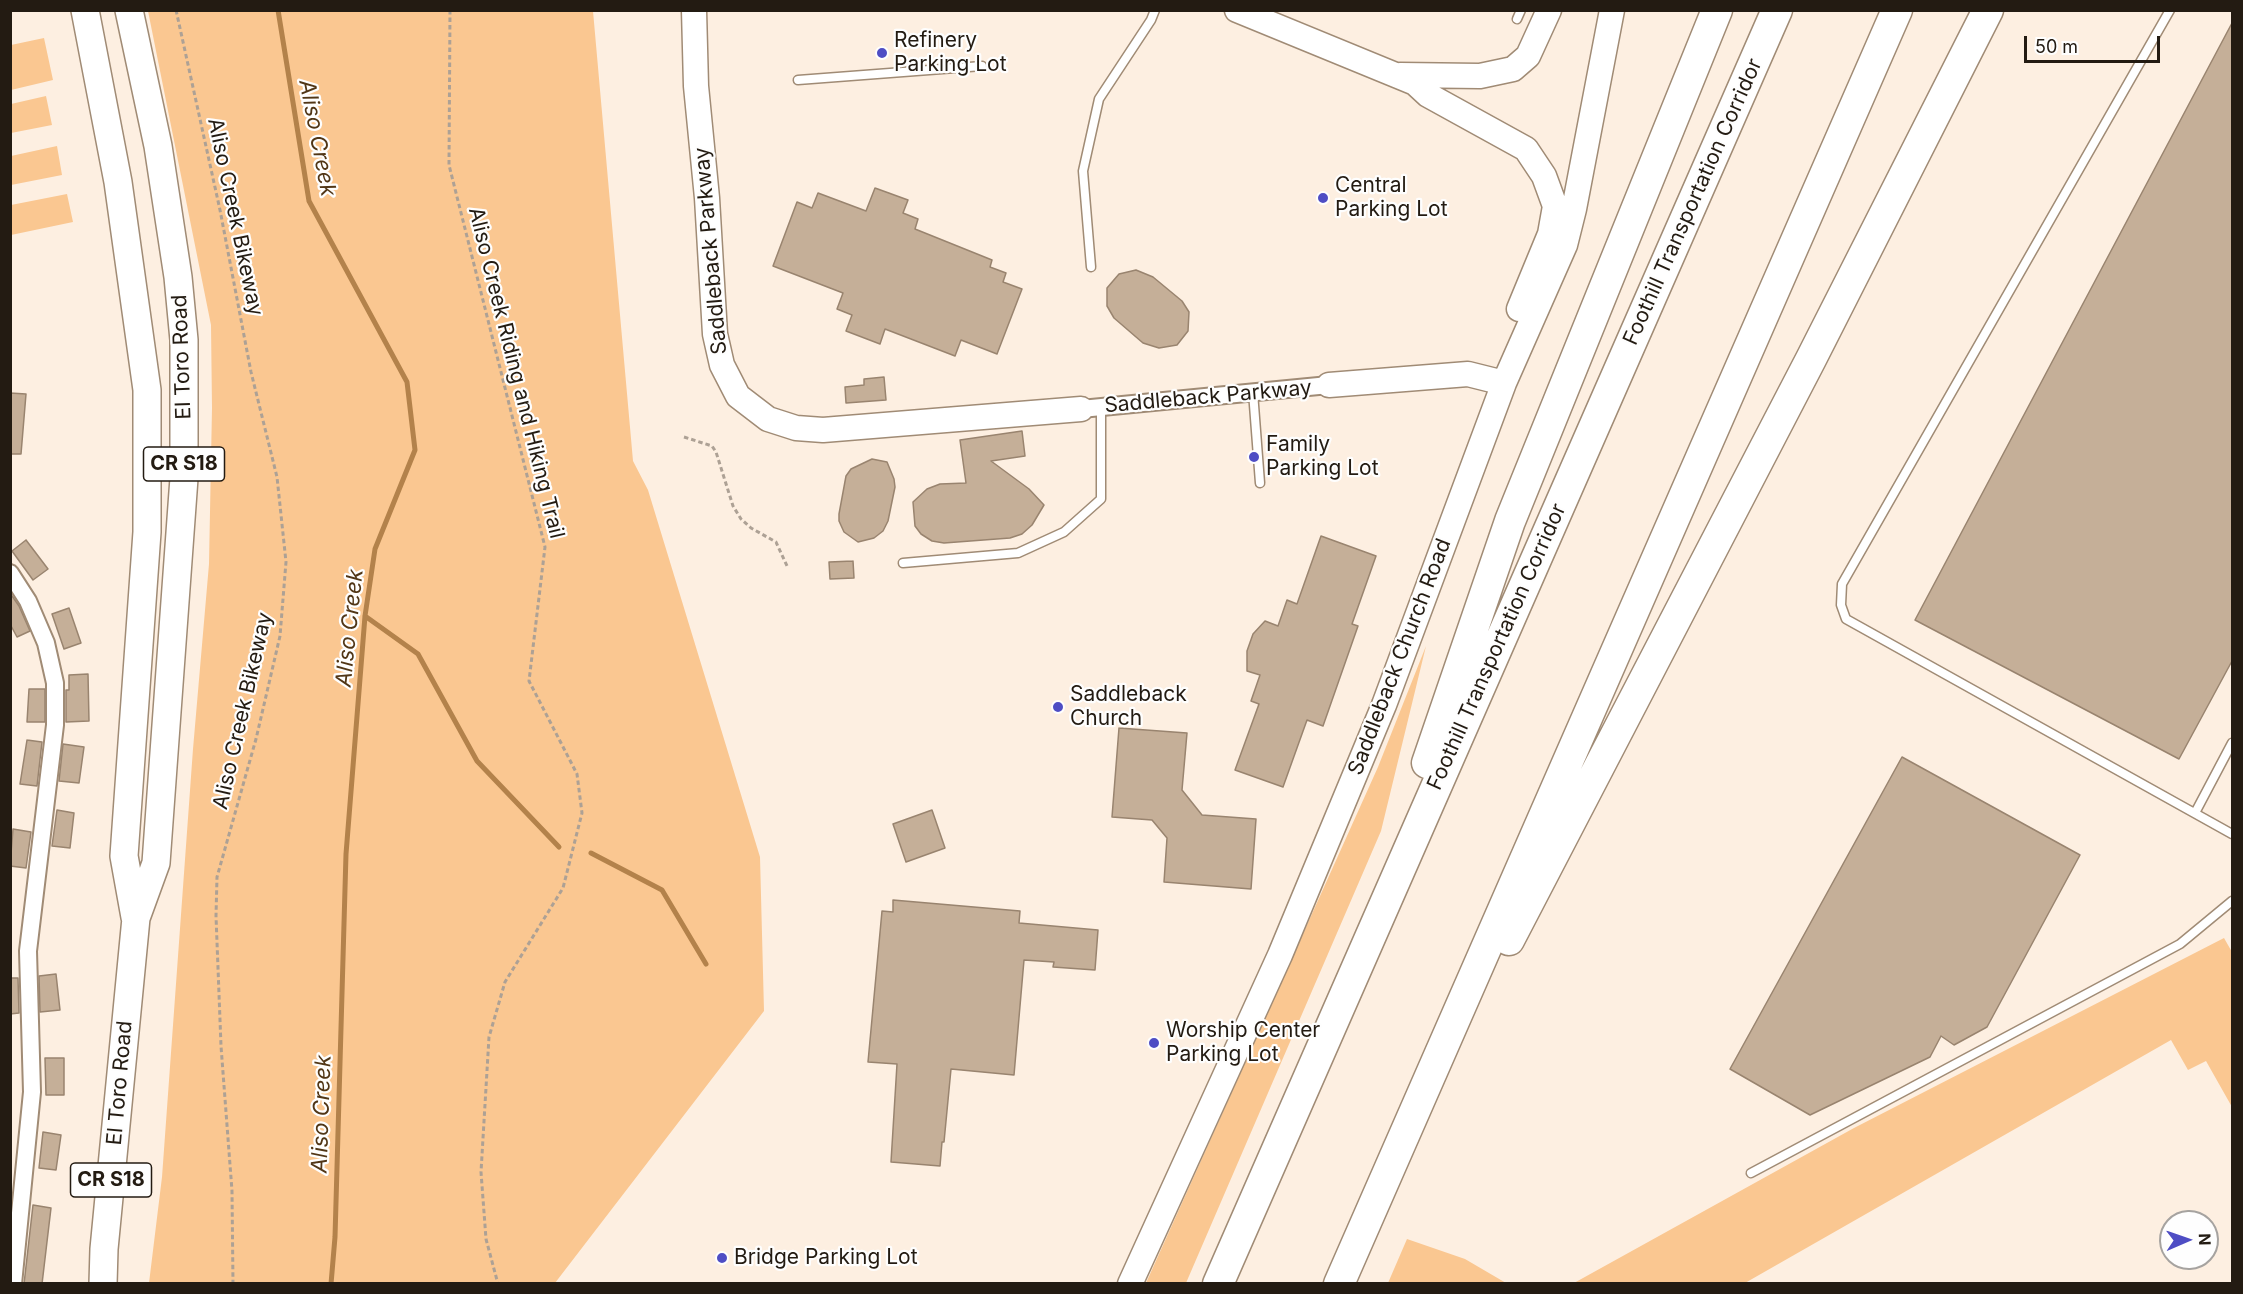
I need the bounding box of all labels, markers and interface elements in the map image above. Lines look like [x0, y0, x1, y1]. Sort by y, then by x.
scale bar [2027, 24, 2164, 62]
place label: Refinery Parking Lot [894, 28, 1007, 78]
text: 50 m [2035, 36, 2078, 57]
marker: Refinery Parking Lot [875, 46, 889, 60]
street label: Foothill Transportation Corridor [1618, 55, 1768, 349]
water label: Aliso Creek [293, 77, 341, 199]
street label: Aliso Creek Bikeway [202, 116, 268, 318]
street label: Saddleback Parkway [689, 146, 733, 356]
place label: Central Parking Lot [1335, 173, 1448, 223]
marker: Central Parking Lot [1316, 191, 1330, 205]
street label: Aliso Creek Riding and Hiking Trail [463, 205, 569, 541]
street label: El Toro Road [167, 294, 197, 420]
street label: Saddleback Parkway [1103, 375, 1313, 419]
place label: Family Parking Lot [1266, 432, 1379, 482]
road number: CR S18 [144, 447, 225, 481]
marker: Family Parking Lot [1247, 450, 1261, 464]
street label: Foothill Transportation Corridor [1422, 500, 1572, 794]
street label: Saddleback Church Road [1343, 535, 1457, 779]
water label: Aliso Creek [331, 568, 369, 688]
street label: Aliso Creek Bikeway [208, 610, 278, 812]
place label: Saddleback Church [1070, 682, 1187, 732]
marker: Saddleback Church [1051, 700, 1065, 714]
place label: Worship Center Parking Lot [1166, 1018, 1320, 1068]
street label: El Toro Road [102, 1020, 138, 1146]
marker: Worship Center Parking Lot [1147, 1036, 1161, 1050]
water label: Aliso Creek [307, 1054, 337, 1174]
road number: CR S18 [70, 1163, 152, 1197]
north arrow [2159, 1210, 2219, 1270]
text: N [2195, 1233, 2215, 1246]
place label: Bridge Parking Lot [734, 1245, 918, 1271]
marker: Bridge Parking Lot [715, 1251, 729, 1265]

